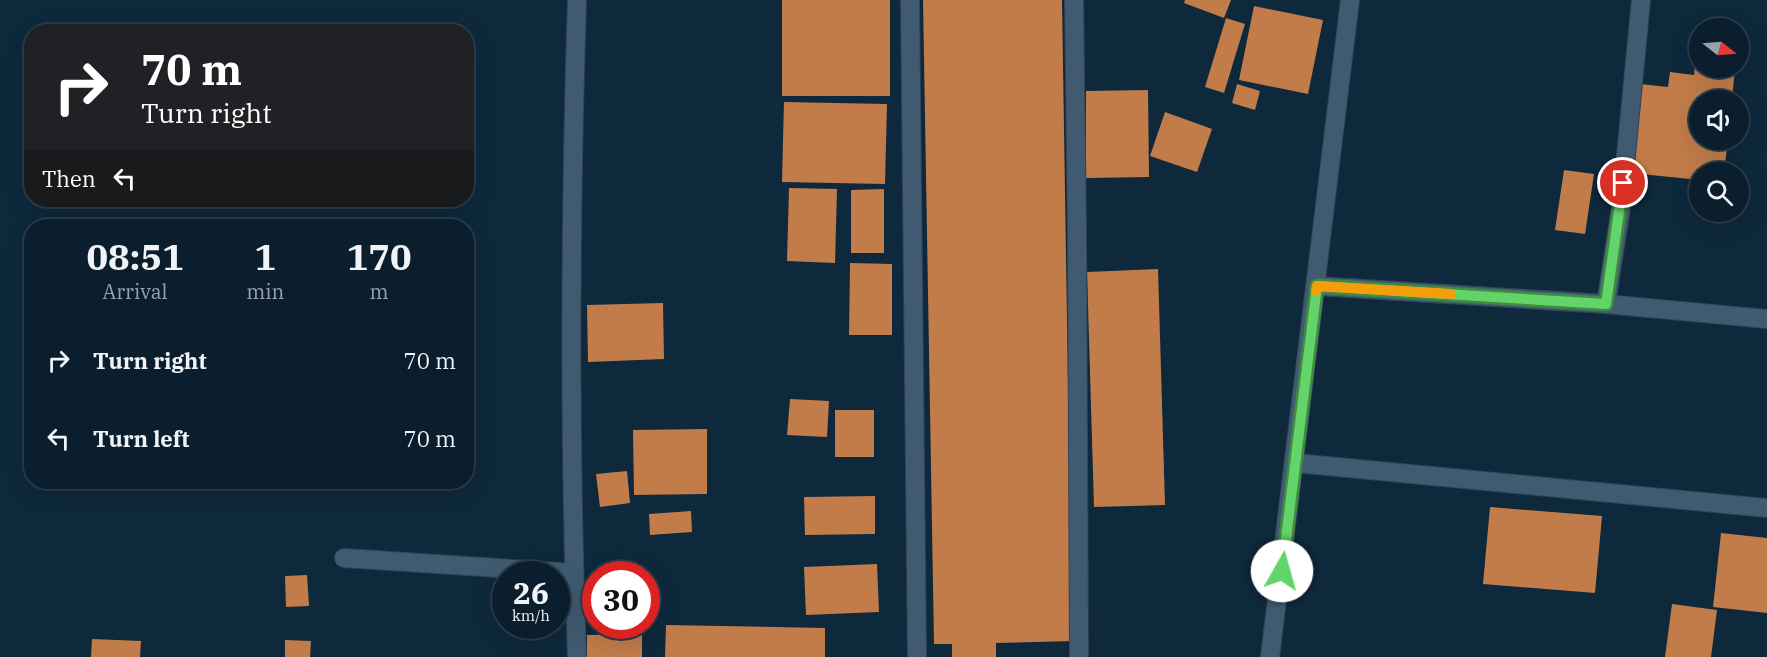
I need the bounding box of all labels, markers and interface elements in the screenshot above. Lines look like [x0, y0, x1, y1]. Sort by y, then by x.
north arrow [1689, 18, 1749, 78]
map controls [1689, 18, 1749, 222]
text: 70 m [141, 42, 242, 97]
icon: right [42, 48, 120, 126]
button: sound [1689, 90, 1749, 150]
text: Turn right [141, 95, 272, 130]
pin [1597, 157, 1648, 208]
icon: left [108, 162, 141, 195]
button: search [1689, 162, 1749, 222]
text: Then [42, 164, 96, 193]
icon: arrive [1606, 166, 1639, 199]
text: 08:51 [86, 233, 184, 280]
text: 1 [254, 233, 276, 280]
text: 170 [347, 233, 412, 280]
text: Arrival [103, 278, 168, 305]
text: min [246, 278, 284, 305]
text: m [370, 278, 389, 305]
icon: right [42, 344, 75, 377]
text: Turn right [93, 346, 207, 375]
text: 70 m [404, 346, 456, 375]
icon: left [42, 422, 75, 455]
text: Turn left [93, 424, 189, 453]
text: 70 m [404, 424, 456, 453]
position arrow [1250, 539, 1314, 603]
speed limit sign: 30 [582, 561, 660, 639]
text: 26 [513, 573, 549, 612]
text: km/h [512, 606, 550, 625]

